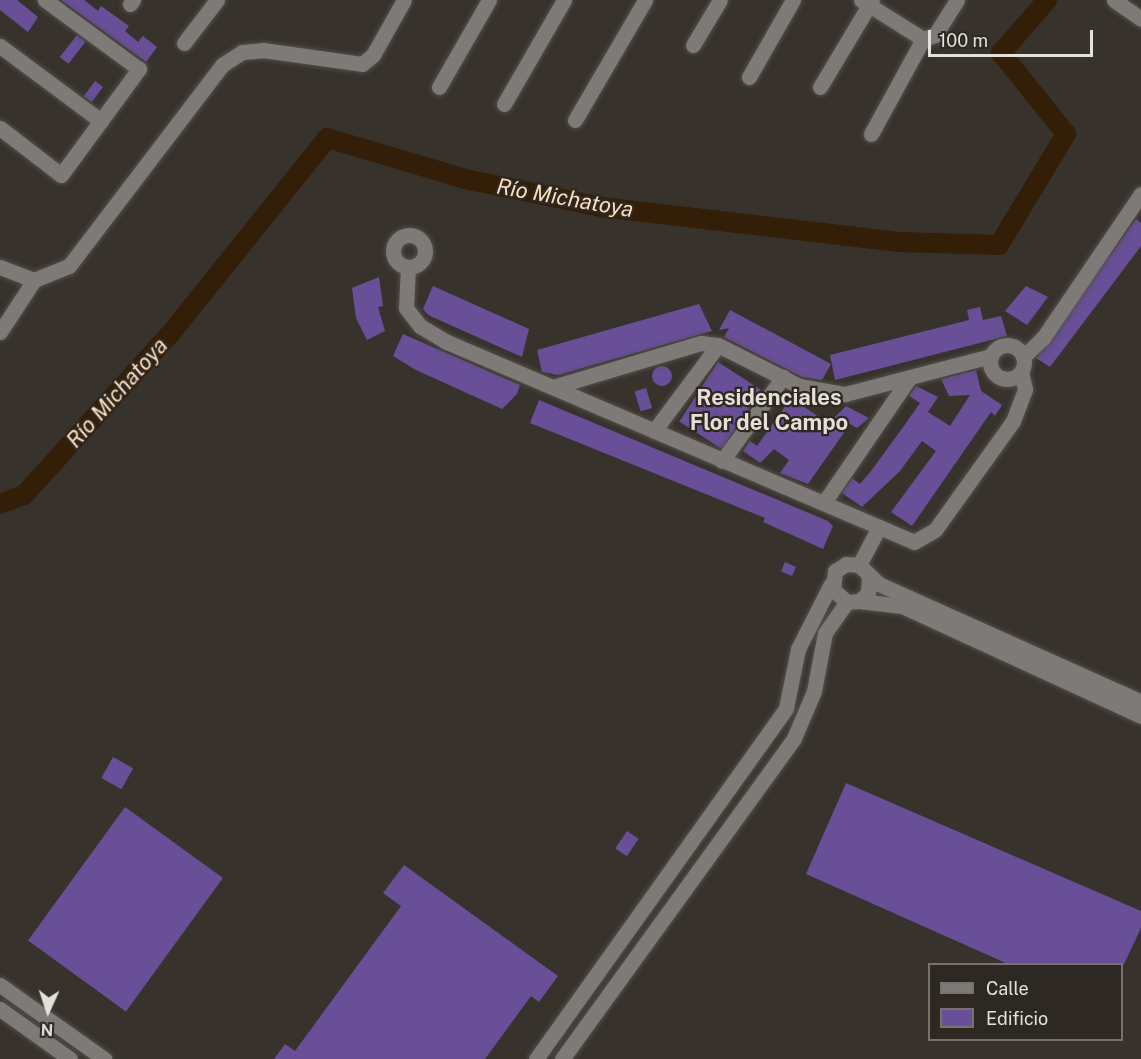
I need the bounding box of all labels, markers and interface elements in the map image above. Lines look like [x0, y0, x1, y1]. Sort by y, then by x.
scale bar [931, 18, 1096, 56]
text: 100 m [939, 30, 988, 51]
water label: Río Michatoya [494, 173, 636, 223]
water label: Río Michatoya [61, 333, 173, 453]
district label: Residenciales Flor del Campo [690, 384, 848, 436]
legend [928, 963, 1123, 1041]
text: Calle [986, 978, 1029, 999]
north arrow [18, 981, 78, 1041]
text: Edificio [986, 1008, 1048, 1029]
text: N [40, 1020, 54, 1039]

